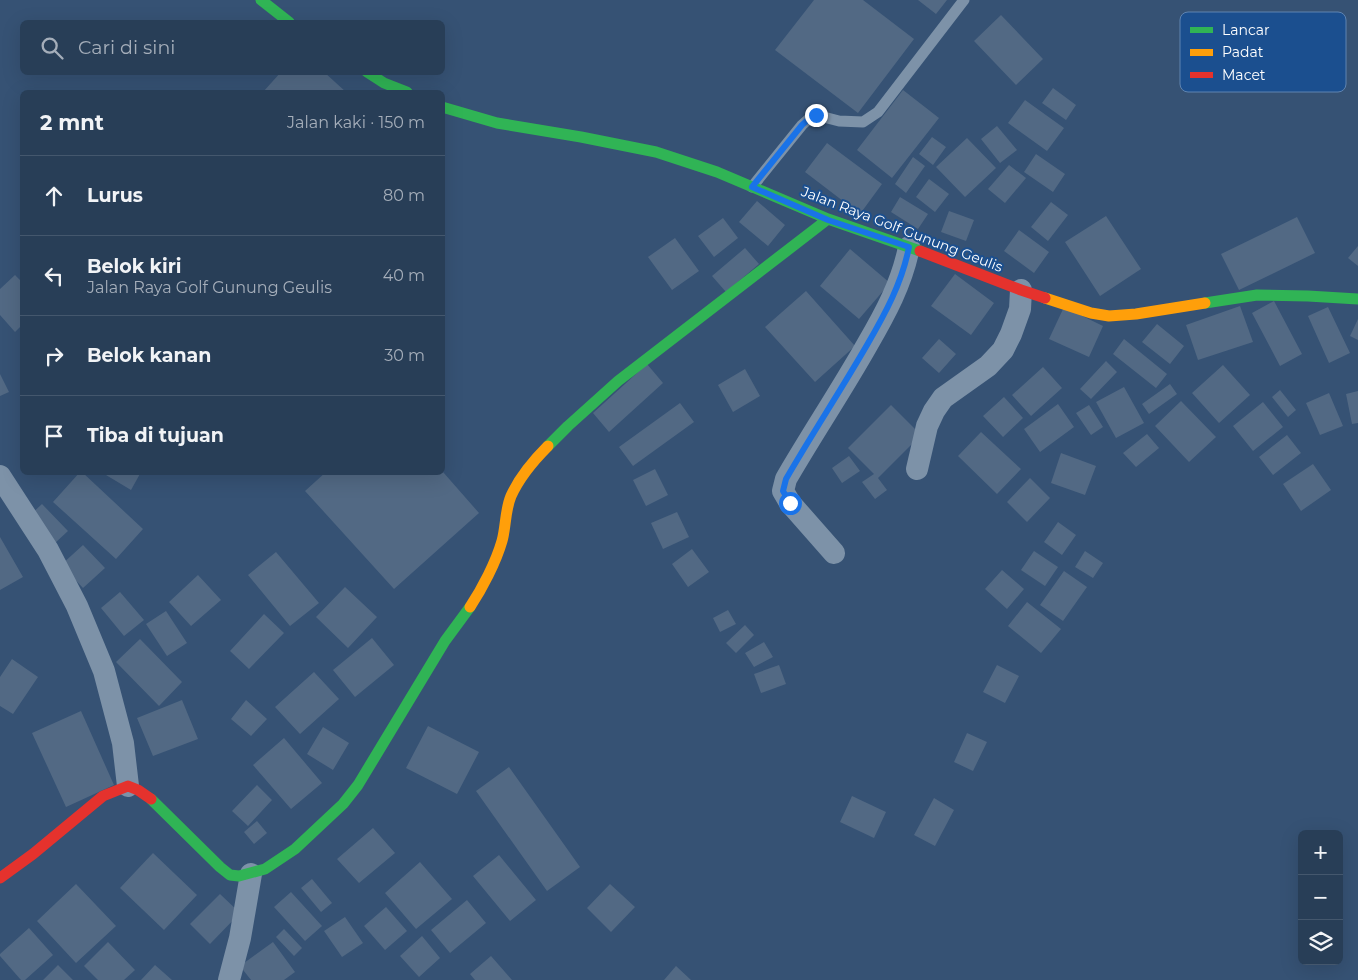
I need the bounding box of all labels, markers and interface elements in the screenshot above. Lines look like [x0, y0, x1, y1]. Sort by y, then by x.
legend [1180, 12, 1346, 92]
search box [20, 20, 445, 75]
text: Lancar [1222, 21, 1270, 39]
icon: search [38, 34, 66, 62]
text: Cari di sini [78, 36, 175, 59]
text: Padat [1222, 43, 1264, 61]
text: Macet [1222, 66, 1266, 84]
route end [805, 104, 828, 127]
text: 2 mnt [40, 110, 104, 135]
text: Jalan kaki · 150 m [287, 113, 425, 132]
icon: ahead [40, 182, 68, 210]
street label: Jalan Raya Golf Gunung Geulis [798, 182, 1005, 276]
text: Lurus [87, 184, 143, 207]
text: 80 m [383, 186, 425, 205]
text: Belok kiri [87, 255, 182, 278]
icon: left [40, 262, 68, 290]
text: 40 m [383, 266, 425, 285]
text: Jalan Raya Golf Gunung Geulis [87, 278, 332, 297]
icon: right [40, 342, 68, 370]
text: Belok kanan [87, 344, 211, 367]
text: 30 m [384, 346, 425, 365]
icon: arrive [40, 422, 68, 450]
text: Tiba di tujuan [87, 424, 224, 447]
route start [779, 492, 802, 515]
map controls [1298, 830, 1343, 965]
button: + [1298, 830, 1343, 875]
button: − [1298, 875, 1343, 920]
button: layers [1298, 920, 1343, 965]

